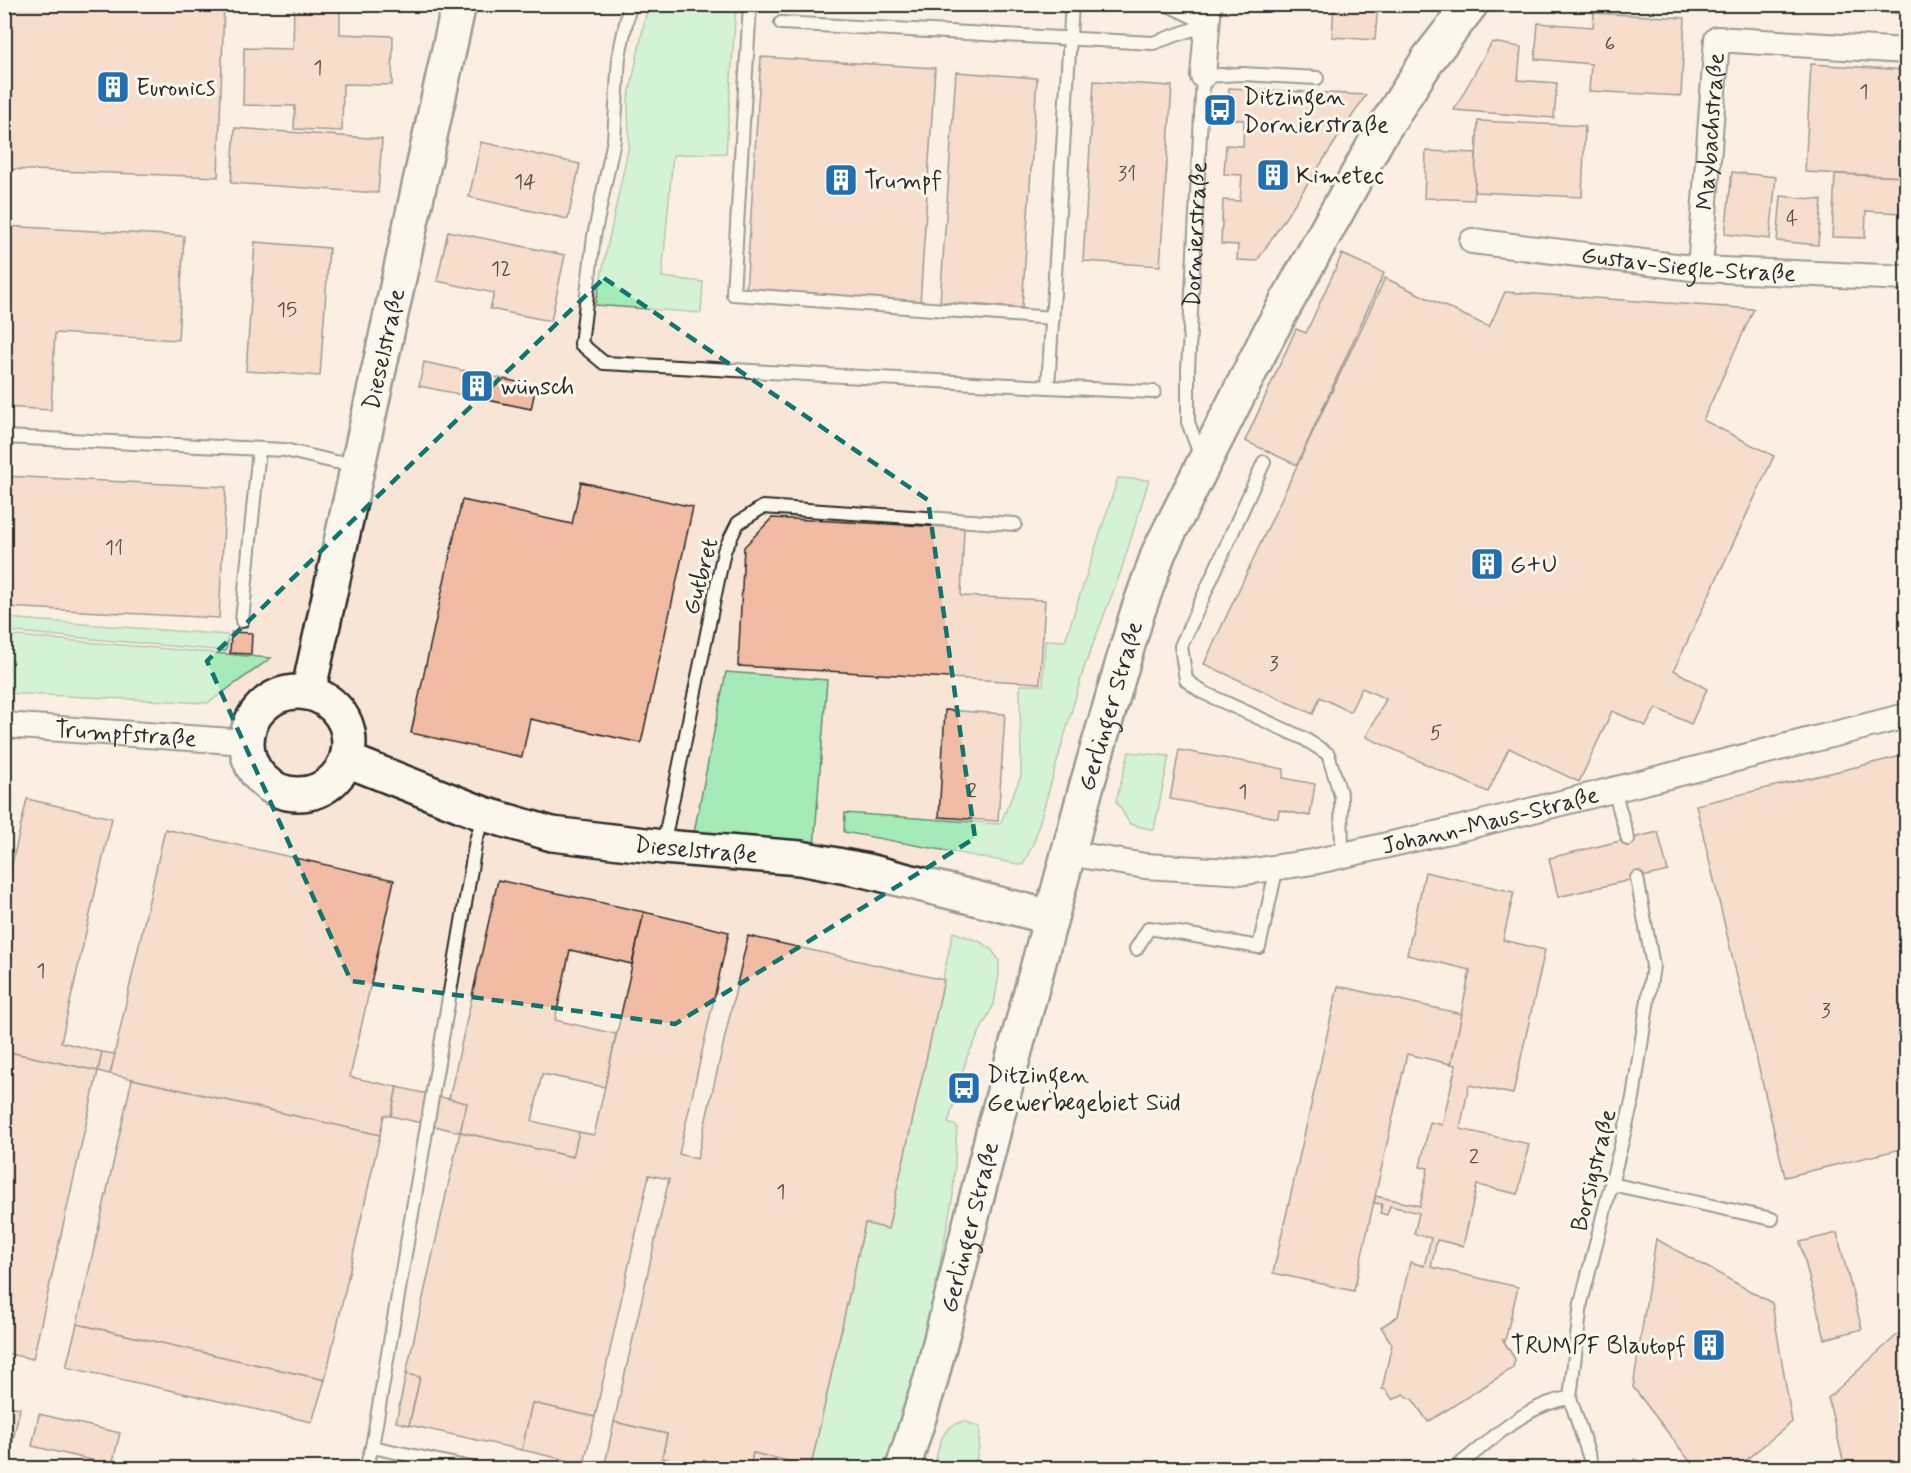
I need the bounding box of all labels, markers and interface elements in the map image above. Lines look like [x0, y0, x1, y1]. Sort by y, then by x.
house number: 6 [1605, 30, 1615, 58]
street label: Maybachstraße [1690, 51, 1733, 211]
house number: 1 [313, 54, 323, 82]
building icon: Euronics [95, 69, 131, 105]
place label: Euronics [136, 73, 216, 104]
house number: 1 [1859, 78, 1869, 106]
place label: Ditzingen Dornierstraße [1243, 82, 1389, 141]
bus stop icon: Ditzingen Dornierstraße [1202, 92, 1238, 128]
building icon: Kimetec [1255, 157, 1291, 193]
house number: 31 [1118, 160, 1136, 188]
street label: Dornierstraße [1177, 161, 1216, 308]
place label: Kimetec [1296, 161, 1384, 192]
building icon: Trumpf [823, 162, 859, 198]
place label: Trumpf [864, 166, 942, 197]
house number: 14 [514, 168, 536, 196]
house number: 4 [1786, 205, 1798, 233]
street label: Gustav-Siegle-Straße [1579, 241, 1797, 290]
house number: 12 [491, 255, 511, 283]
street label: Dieselstraße [356, 286, 413, 413]
house number: 15 [277, 296, 297, 324]
building icon: wünsch [459, 368, 495, 404]
place label: wünsch [500, 372, 574, 403]
house number: 11 [105, 534, 123, 562]
street label: Gutbret [676, 535, 727, 618]
building icon: G+U [1469, 546, 1505, 582]
place label: G+U [1510, 550, 1558, 581]
street label: Gerlinger Straße [1072, 618, 1151, 795]
house number: 3 [1269, 650, 1279, 678]
street label: Trumpfstraße [54, 715, 198, 755]
house number: 5 [1430, 719, 1442, 747]
house number: 2 [967, 777, 977, 805]
house number: 1 [1238, 778, 1248, 806]
street label: Johann-Maus-Straße [1379, 780, 1602, 863]
street label: Dieselstraße [632, 830, 759, 872]
house number: 1 [36, 957, 46, 985]
house number: 3 [1821, 997, 1831, 1025]
place label: Ditzingen Gewerbegebiet Süd [987, 1060, 1181, 1119]
bus stop icon: Ditzingen Gewerbegebiet Süd [946, 1070, 982, 1106]
street label: Borsigstraße [1564, 1106, 1625, 1235]
street label: Gerlinger Straße [934, 1138, 1007, 1316]
house number: 2 [1469, 1143, 1479, 1171]
house number: 1 [776, 1178, 786, 1206]
building icon: TRUMPF Blautopf [1691, 1327, 1727, 1363]
place label: TRUMPF Blautopf [1511, 1331, 1686, 1362]

